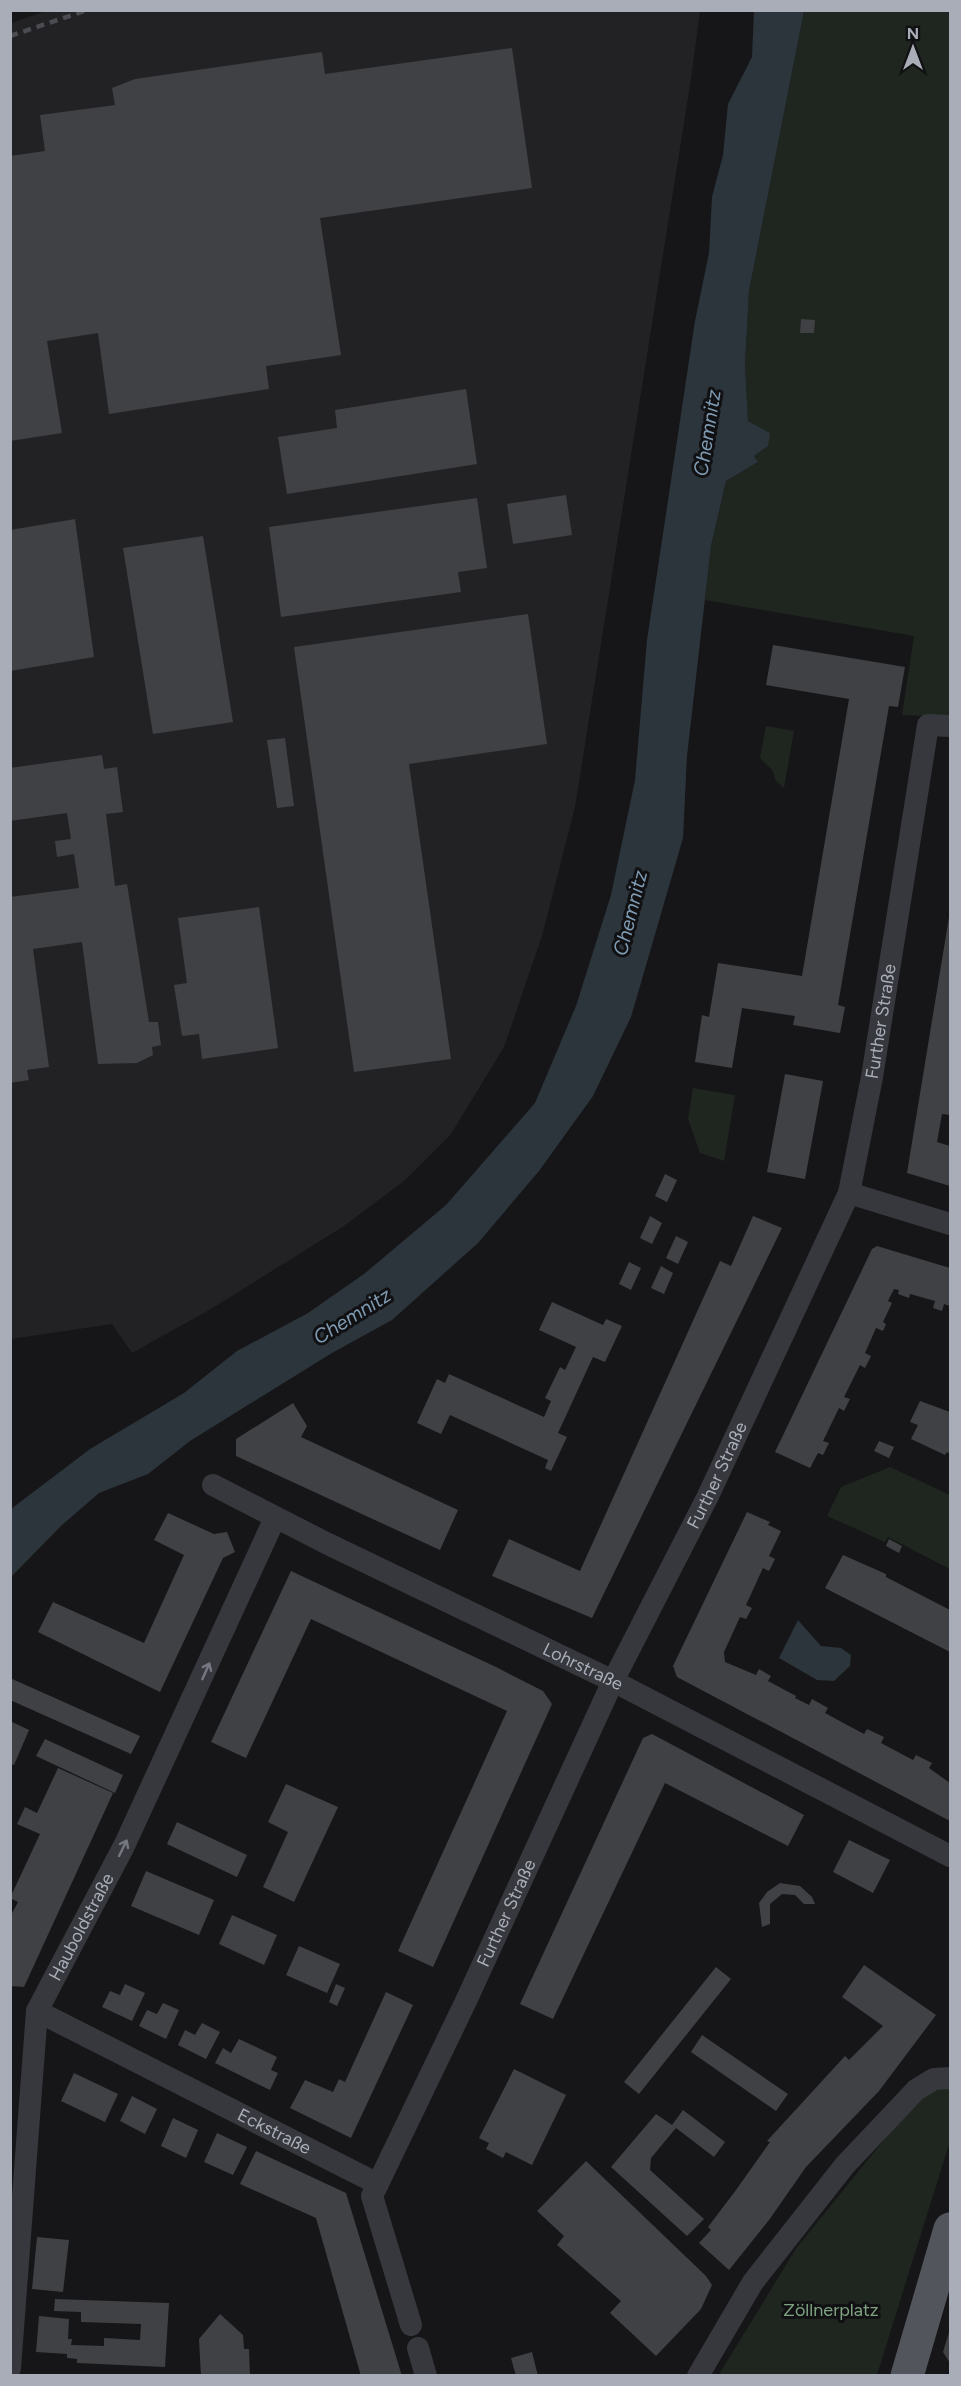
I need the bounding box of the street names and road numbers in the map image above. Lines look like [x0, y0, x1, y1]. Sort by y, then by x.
street label: Further Straße [861, 962, 901, 1081]
street label: Further Straße [682, 1418, 752, 1533]
street label: Lohrstraße [539, 1638, 627, 1695]
street label: Further Straße [472, 1856, 541, 1970]
street label: Hauboldstraße [44, 1869, 119, 1985]
street label: Eckstraße [234, 2104, 315, 2159]

